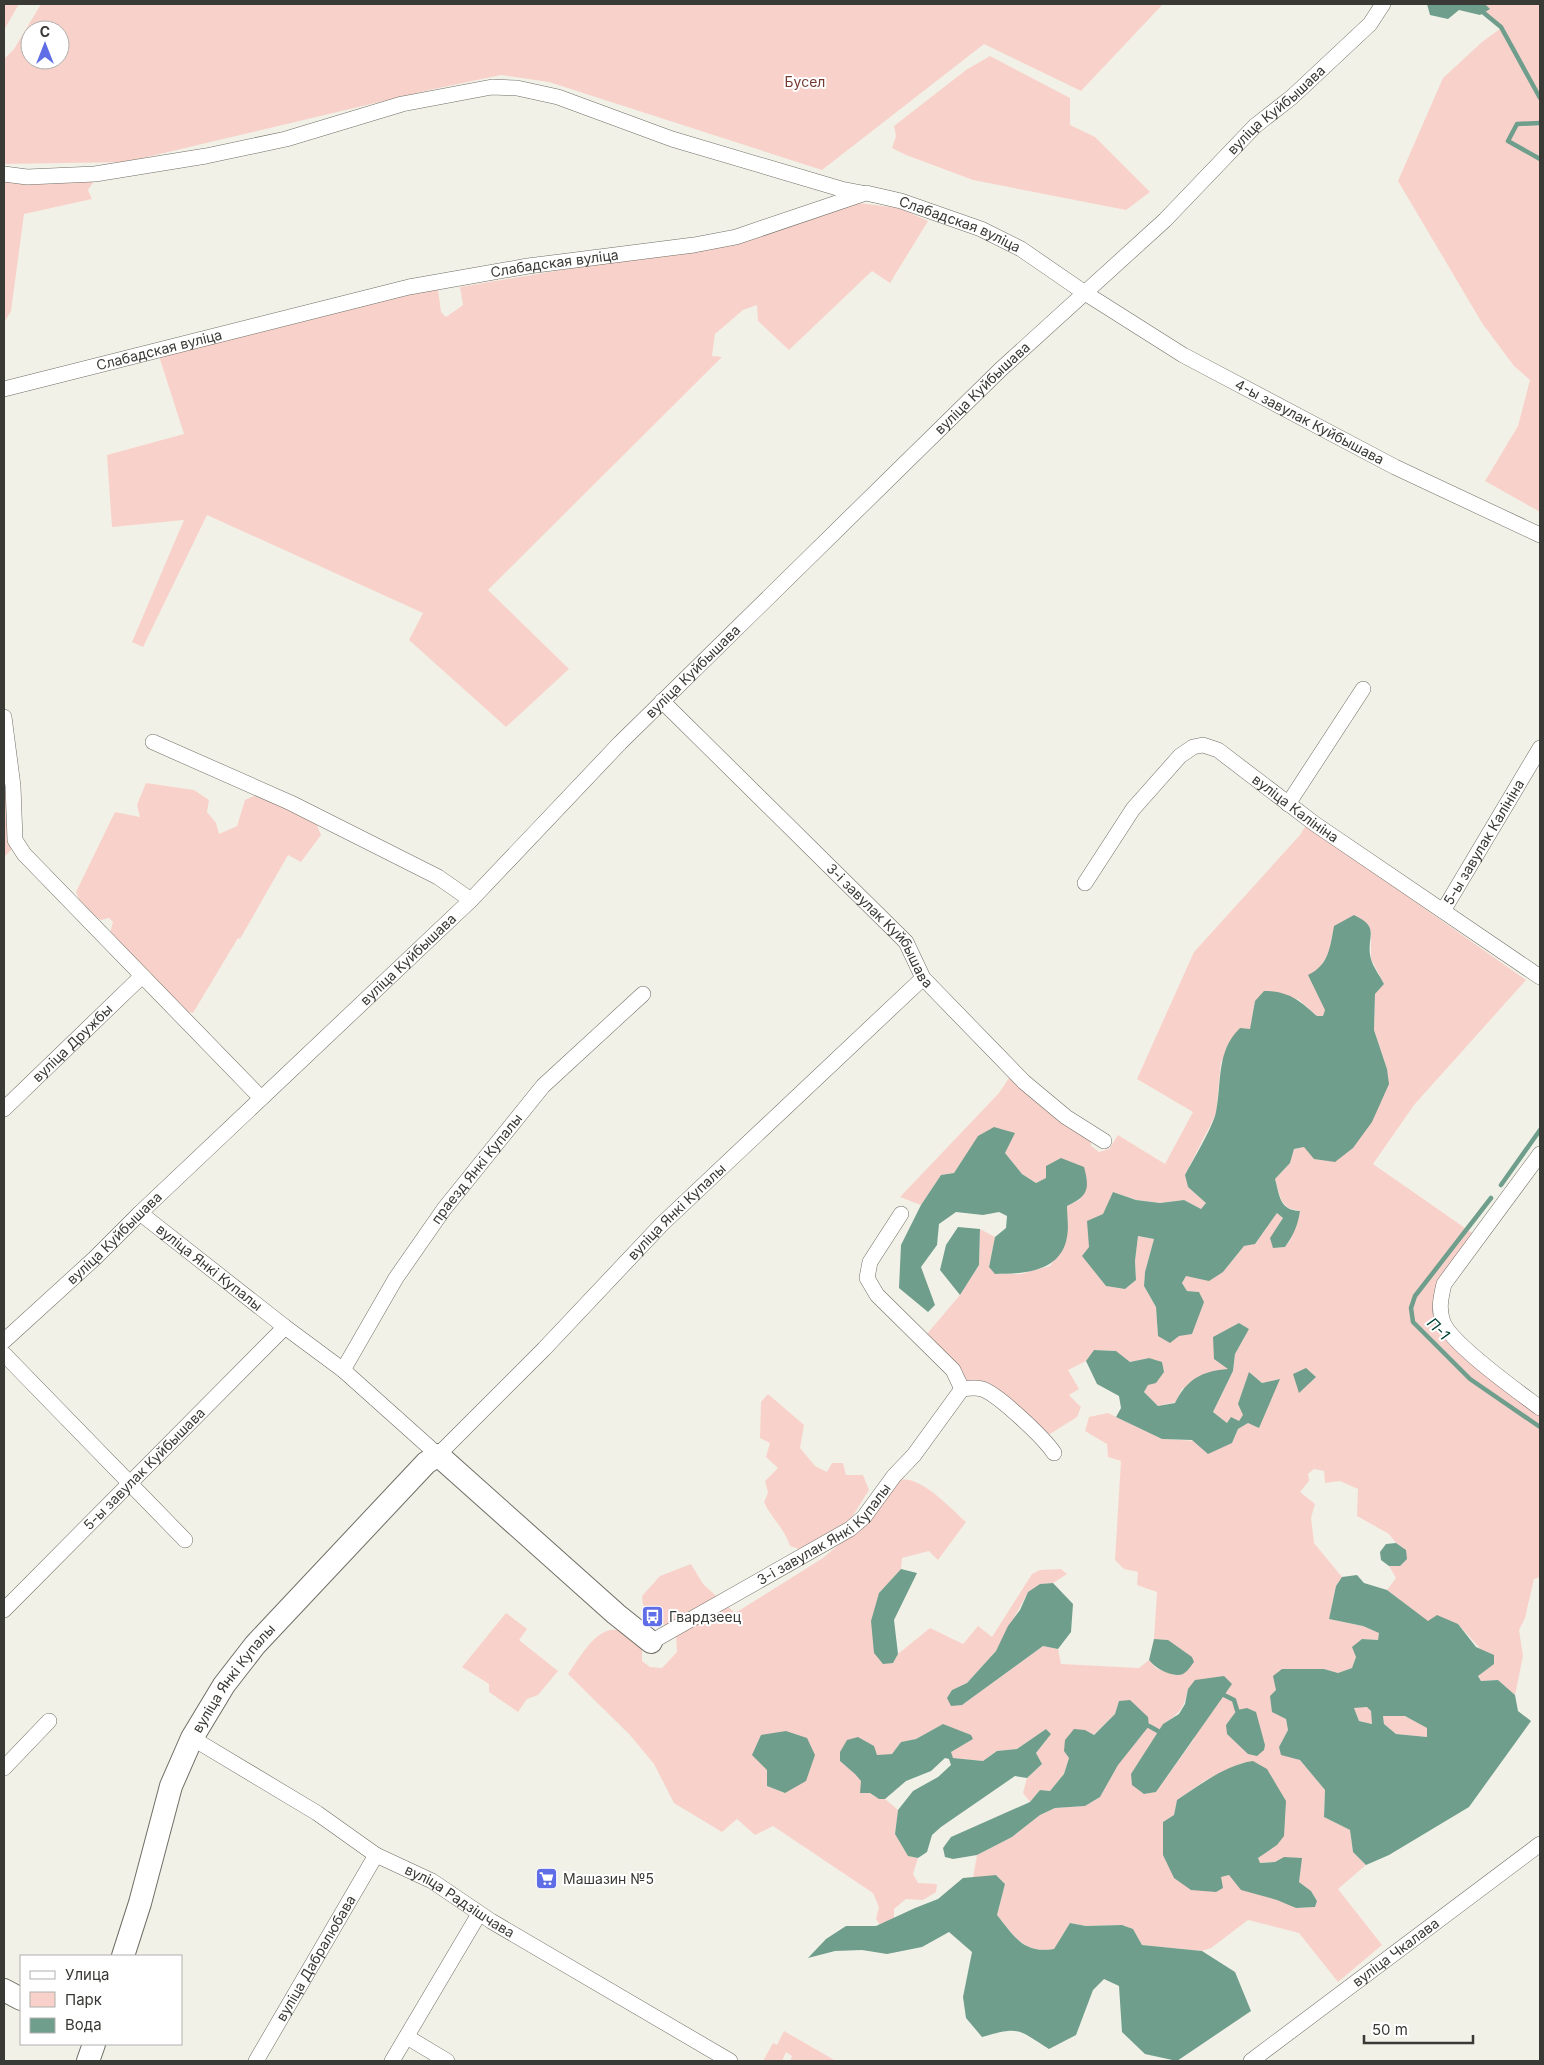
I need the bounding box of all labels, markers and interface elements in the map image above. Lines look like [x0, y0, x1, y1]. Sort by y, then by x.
north arrow [20, 20, 70, 70]
text: С [40, 23, 50, 40]
street label: вуліца Куйбышава [1223, 61, 1328, 158]
park label: Бусел [785, 73, 825, 90]
street label: Слабадская вуліца [897, 192, 1024, 255]
street label: Слабадская вуліца [489, 246, 619, 280]
street label: Слабадская вуліца [94, 325, 224, 373]
street label: вуліца Куйбышава [931, 338, 1033, 437]
street label: 4-ы завулак Куйбышава [1232, 375, 1387, 468]
street label: вуліца Куйбышава [642, 621, 743, 721]
street label: вуліца Калініна [1249, 770, 1342, 846]
street label: 5-ы завулак Калініна [1440, 776, 1527, 908]
street label: 3-і завулак Куйбышава [823, 859, 937, 991]
street label: вуліца Куйбышава [356, 910, 459, 1008]
street label: вуліца Дружбы [29, 1000, 116, 1085]
street label: праезд Янкі Купалы [427, 1110, 525, 1227]
street label: вуліца Янкі Купалы [624, 1160, 729, 1263]
street label: вуліца Куйбышава [63, 1188, 165, 1287]
street label: вуліца Янкі Купалы [153, 1220, 266, 1314]
water label: П-1 [1423, 1313, 1454, 1344]
street label: 5-ы завулак Куйбышава [80, 1404, 208, 1533]
street label: 3-і завулак Янкі Купалы [754, 1480, 894, 1588]
bus stop icon: Гвардзеец [641, 1605, 665, 1629]
place label: Гвардзеец [669, 1608, 742, 1625]
street label: вуліца Янкі Купалы [188, 1620, 278, 1735]
street label: вуліца Радзішчава [402, 1861, 518, 1941]
supermarket icon: Машазин №5 [535, 1867, 559, 1891]
place label: Машазин №5 [563, 1870, 654, 1887]
street label: вуліца Дабралюбава [272, 1892, 359, 2024]
street label: вуліца Чкалава [1349, 1914, 1442, 1990]
legend [20, 1955, 182, 2045]
text: Улица [65, 1965, 109, 1984]
text: Парк [65, 1990, 102, 2009]
scale bar [1364, 2012, 1473, 2044]
text: Вода [65, 2015, 102, 2034]
text: 50 m [1372, 2020, 1408, 2039]

